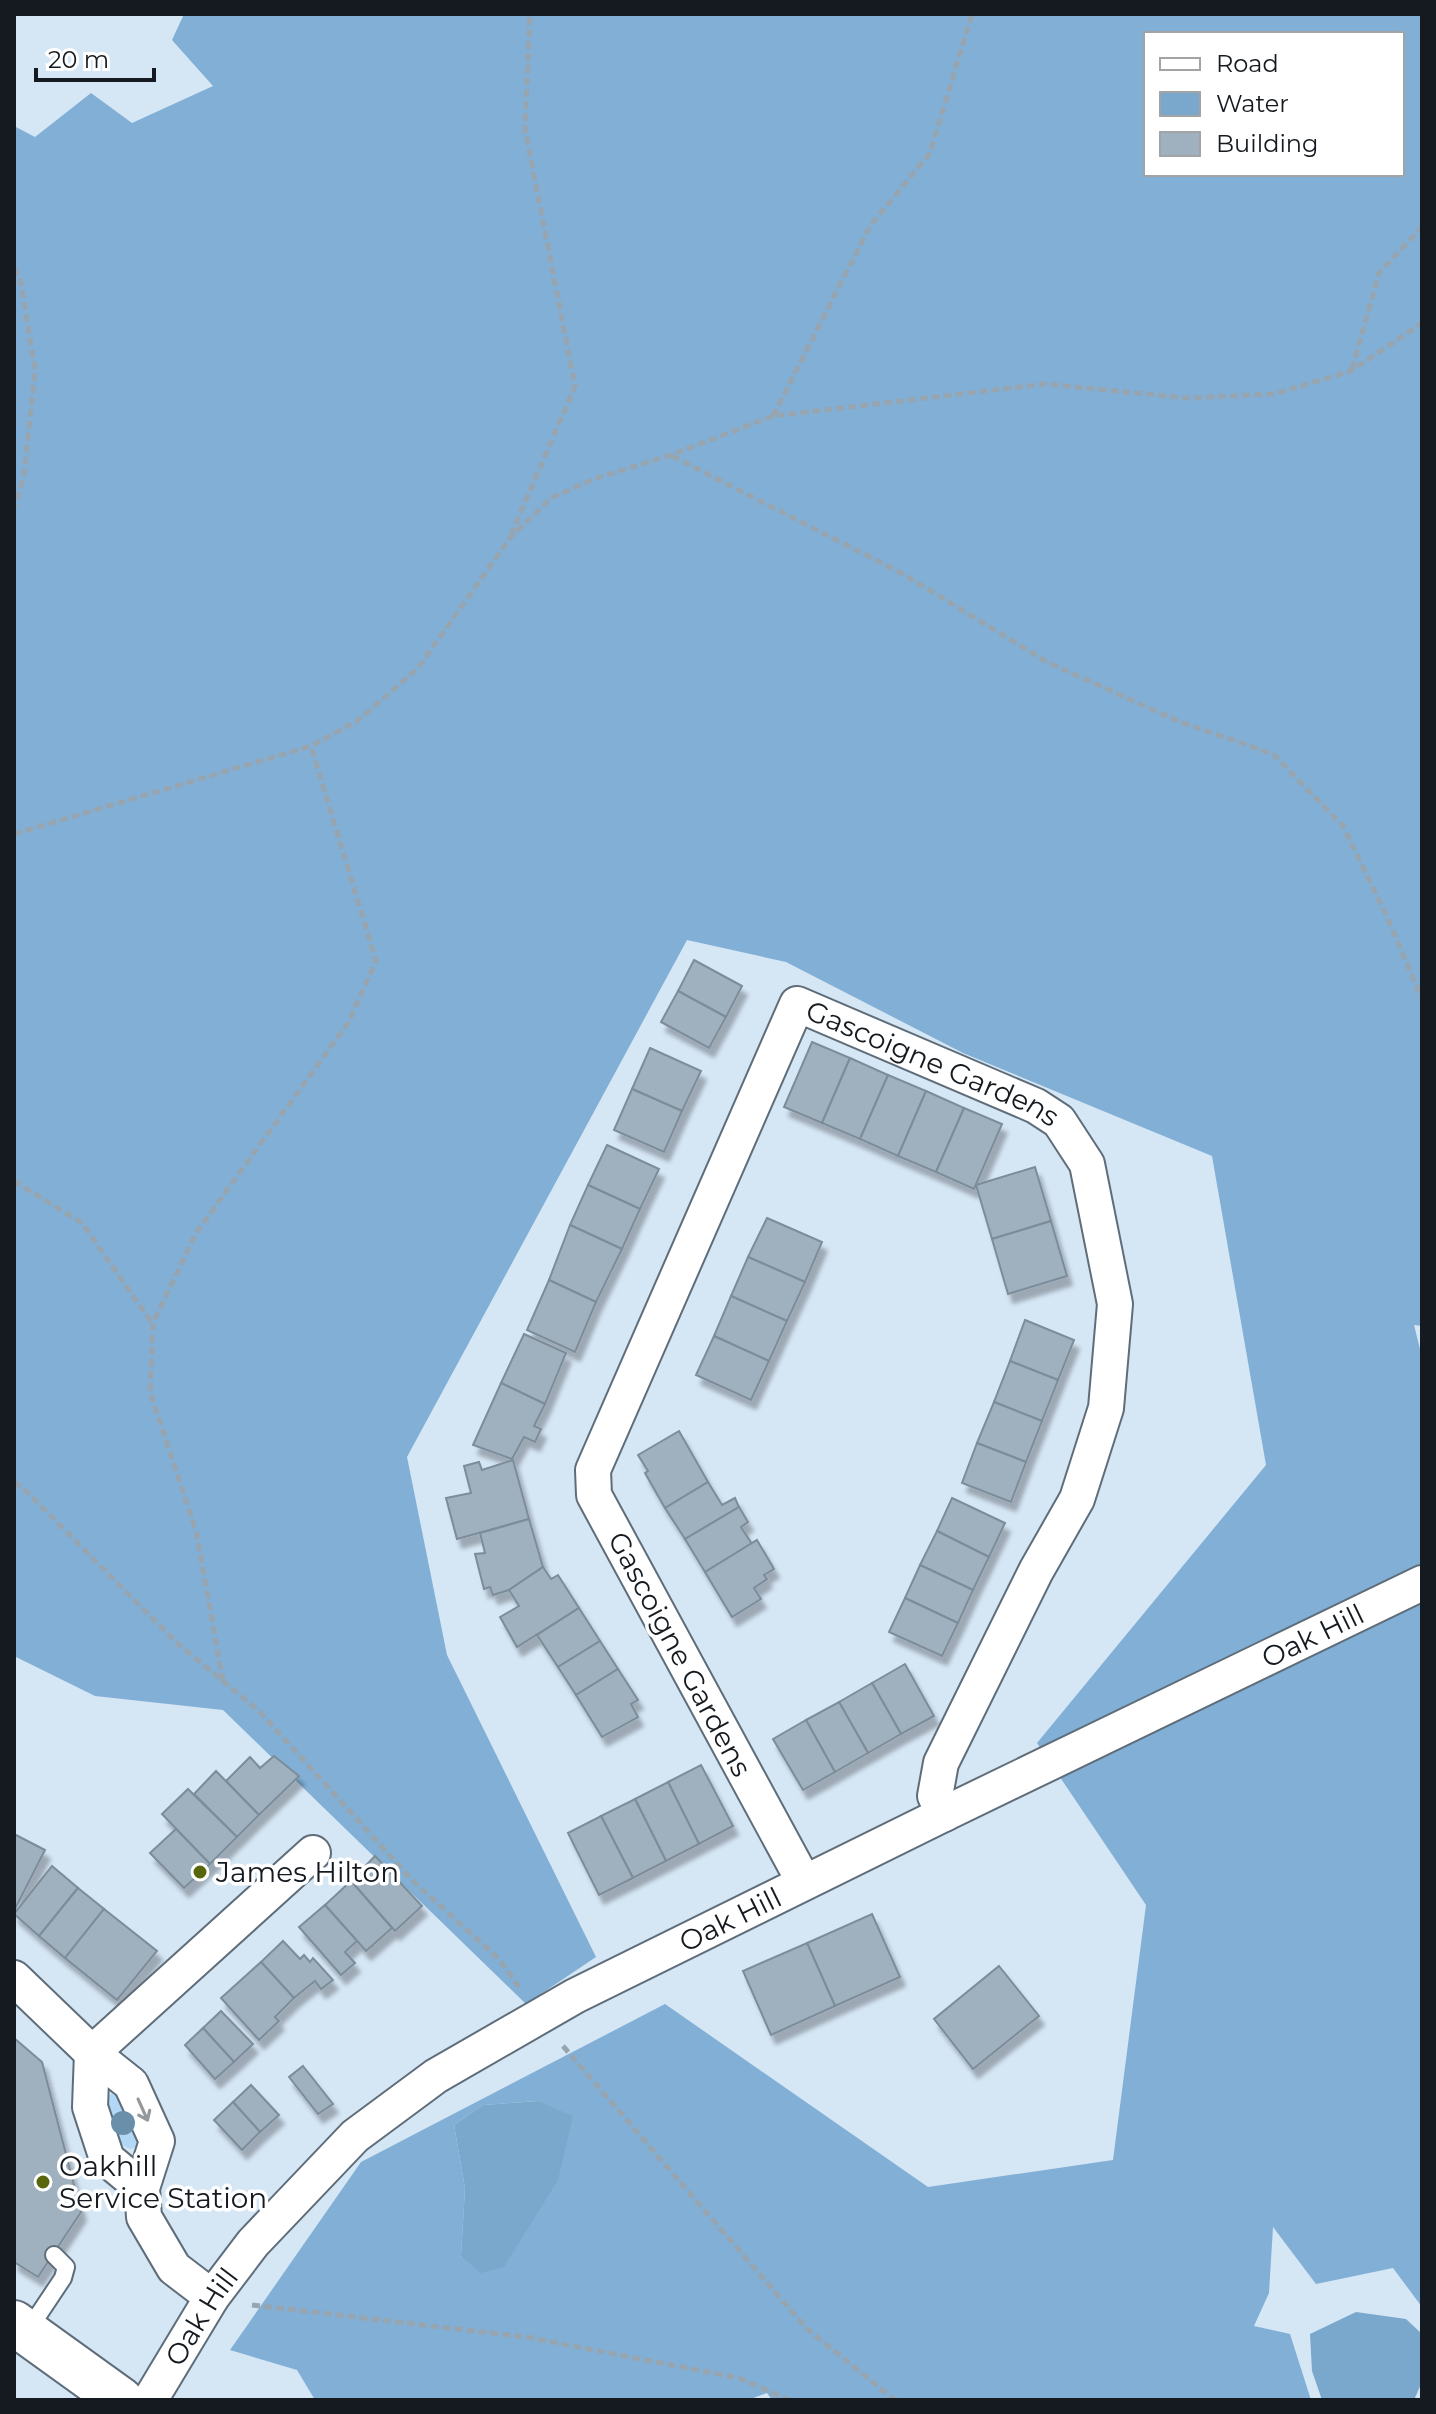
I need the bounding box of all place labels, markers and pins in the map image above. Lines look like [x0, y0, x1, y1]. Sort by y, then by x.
place label: James Hilton [215, 1855, 399, 1889]
marker: James Hilton [191, 1863, 209, 1881]
place label: Oakhill Service Station [59, 2149, 267, 2215]
marker: Oakhill Service Station [34, 2173, 52, 2191]

